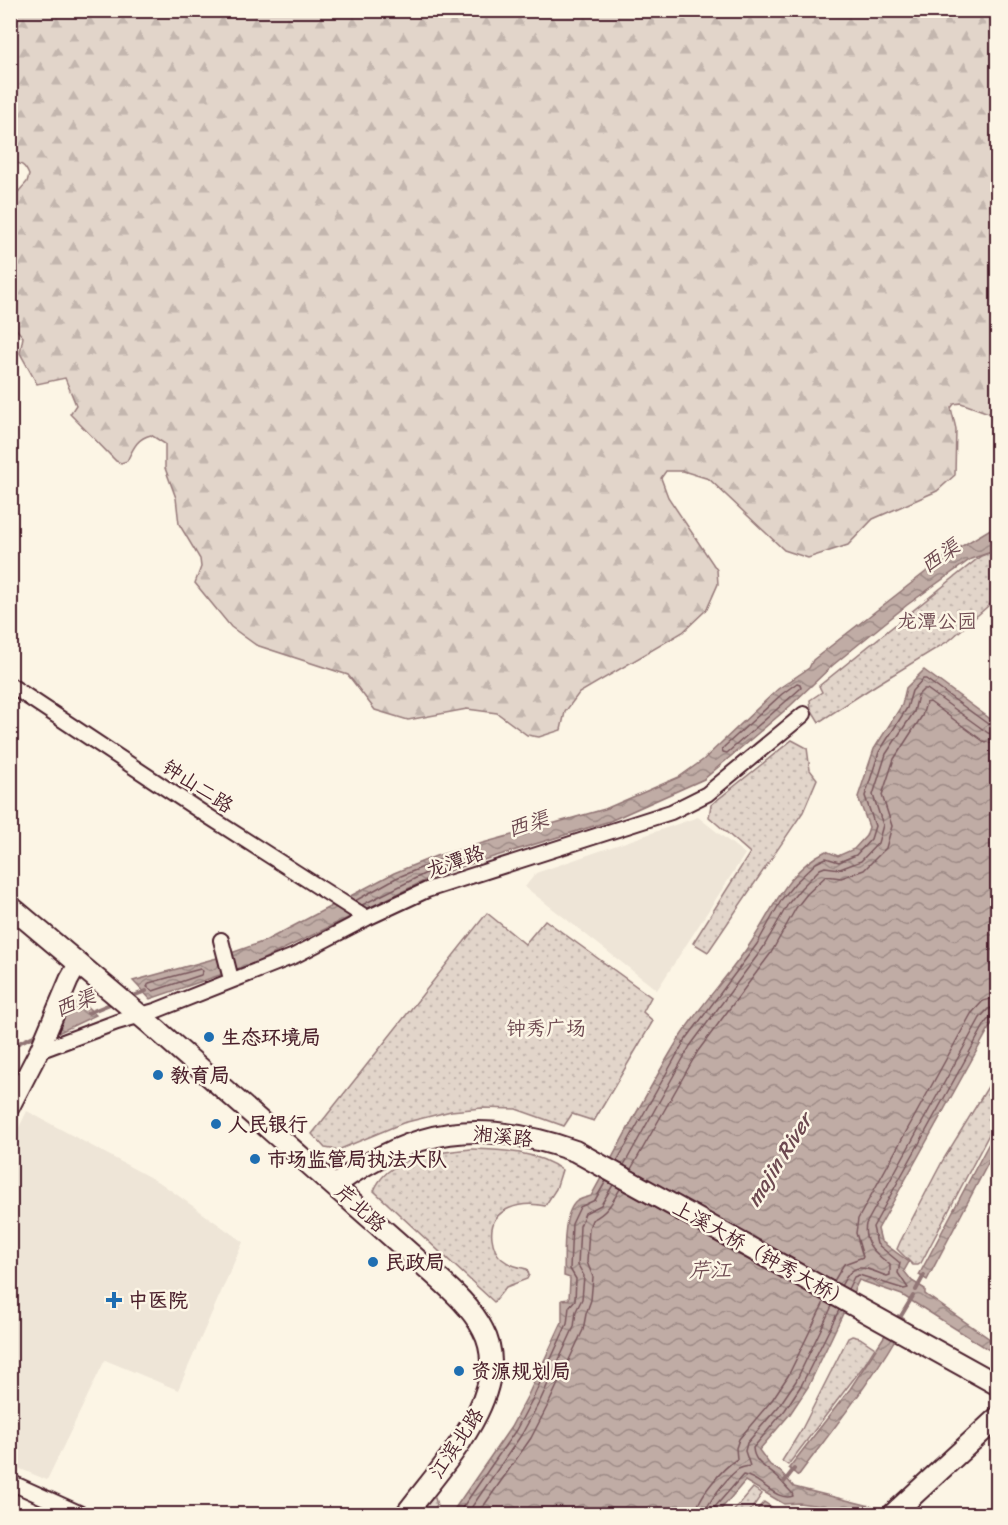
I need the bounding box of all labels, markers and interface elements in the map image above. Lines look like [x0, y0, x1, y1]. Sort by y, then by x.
water label: 西渠 [912, 527, 970, 583]
park label: 龙潭公园 [897, 604, 977, 639]
street label: 钟山二路 [155, 750, 242, 823]
water label: 西渠 [502, 799, 556, 848]
street label: 龙潭路 [421, 835, 490, 888]
water label: 西渠 [49, 977, 103, 1028]
park label: 钟秀广场 [506, 1011, 586, 1046]
place label: 生态环境局 [221, 1020, 321, 1055]
marker: 生态环境局 [202, 1030, 216, 1044]
place label: 教育局 [170, 1058, 230, 1093]
marker: 教育局 [151, 1068, 165, 1082]
water label: majin River [735, 1102, 825, 1214]
place label: 人民银行 [228, 1107, 308, 1142]
street label: 湘溪路 [471, 1116, 536, 1157]
marker: 人民银行 [209, 1117, 223, 1131]
place label: 市场监管局执法大队 [267, 1142, 447, 1177]
marker: 市场监管局执法大队 [248, 1152, 262, 1166]
street label: 芹北路 [327, 1175, 395, 1242]
street label: 上溪大桥（钟秀大桥） [666, 1191, 858, 1318]
place label: 民政局 [385, 1245, 445, 1280]
water label: 芹江 [689, 1251, 732, 1289]
marker: 民政局 [366, 1255, 380, 1269]
place label: 中医院 [128, 1283, 188, 1318]
marker: 中医院 [105, 1291, 123, 1309]
place label: 资源规划局 [471, 1354, 571, 1389]
marker: 资源规划局 [452, 1364, 466, 1378]
street label: 江滨北路 [420, 1400, 494, 1486]

